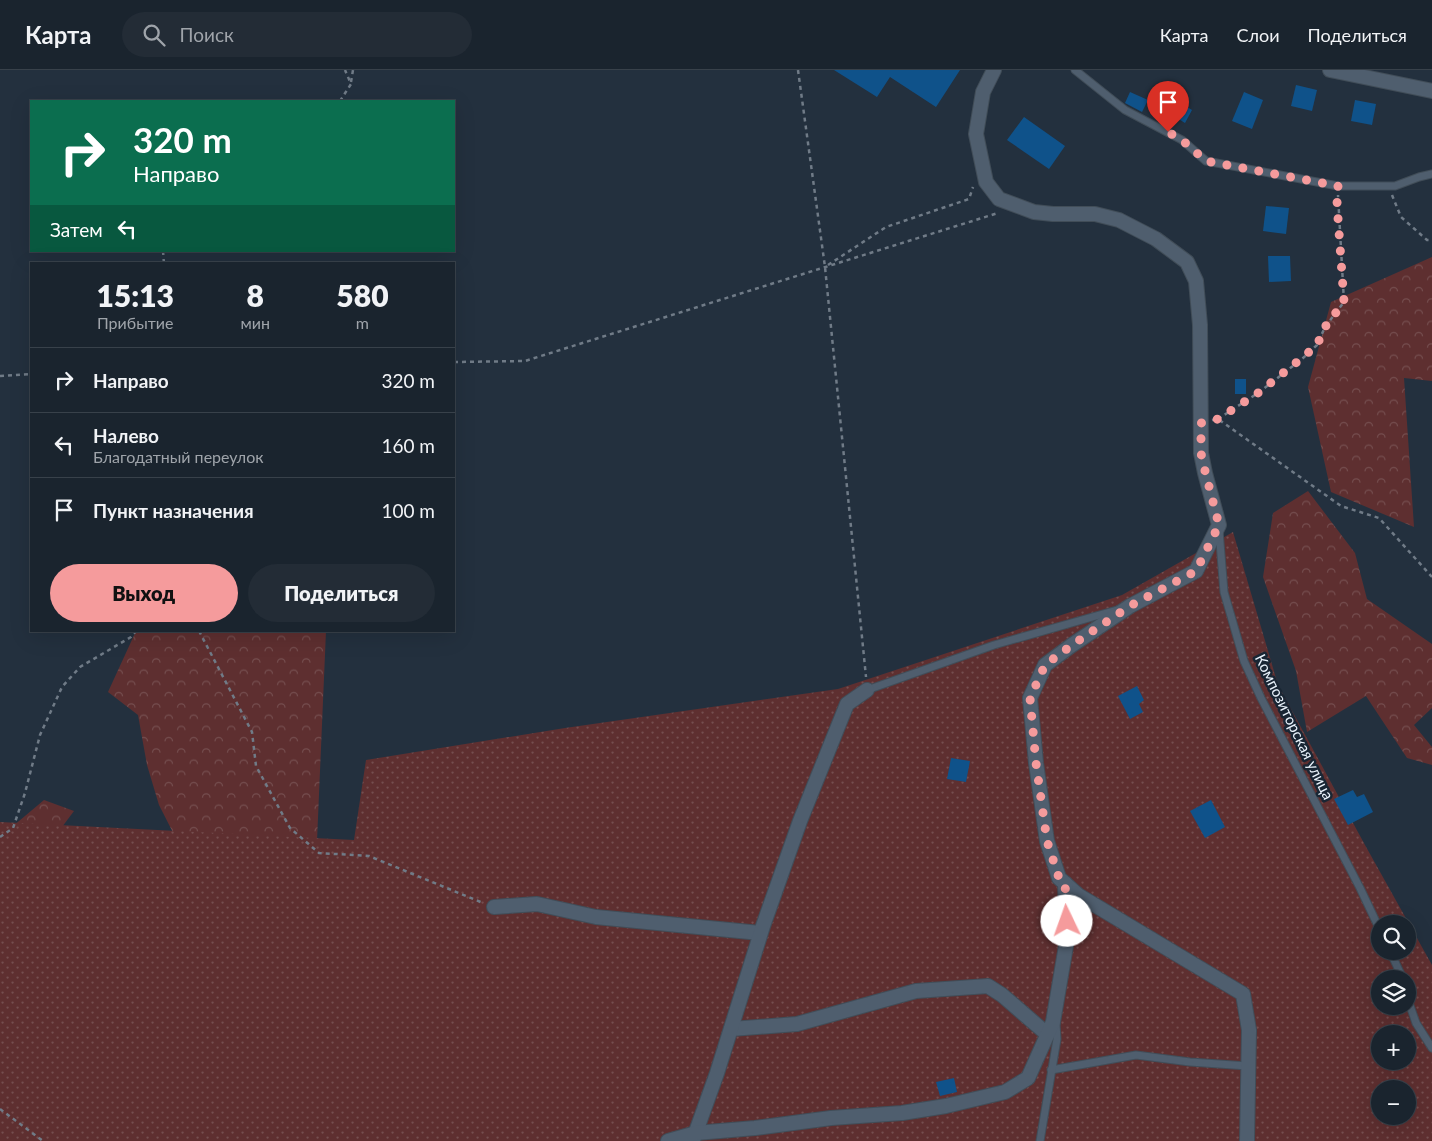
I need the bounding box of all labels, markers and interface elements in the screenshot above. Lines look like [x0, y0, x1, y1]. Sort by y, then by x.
search box [122, 12, 472, 57]
text: Карта [25, 20, 92, 49]
icon: search [140, 21, 168, 49]
text: Поиск [180, 23, 234, 46]
text: Карта [1160, 24, 1208, 46]
text: Слои [1236, 24, 1280, 46]
text: Поделиться [1308, 24, 1407, 46]
pin [1147, 81, 1189, 132]
icon: arrive [1154, 88, 1182, 116]
text: 320 m [133, 118, 232, 160]
icon: right [50, 120, 115, 185]
text: Направо [133, 160, 219, 187]
icon: left [113, 215, 141, 243]
text: Затем [50, 218, 103, 241]
text: 15:13 [96, 277, 174, 313]
text: 8 [246, 277, 264, 313]
text: 580 [336, 277, 389, 313]
text: Прибытие [97, 313, 173, 332]
text: мин [240, 313, 270, 332]
text: m [356, 313, 369, 332]
icon: right [50, 366, 78, 394]
text: Направо [93, 369, 169, 392]
text: 320 m [381, 369, 435, 392]
text: Налево [93, 424, 159, 447]
icon: left [50, 431, 78, 459]
text: 160 m [381, 434, 435, 457]
text: Благодатный переулок [93, 447, 264, 466]
icon: arrive [50, 496, 78, 524]
text: Пункт назначения [93, 499, 254, 522]
text: 100 m [381, 499, 435, 522]
button: Выход [50, 564, 238, 622]
button: Поделиться [248, 564, 435, 622]
street label: Композиторская улица [1252, 651, 1338, 802]
position arrow [1040, 894, 1092, 946]
map controls [1371, 915, 1416, 1125]
button: search [1371, 915, 1416, 960]
button: layers [1371, 970, 1416, 1015]
button: + [1371, 1025, 1416, 1070]
button: − [1371, 1080, 1416, 1125]

